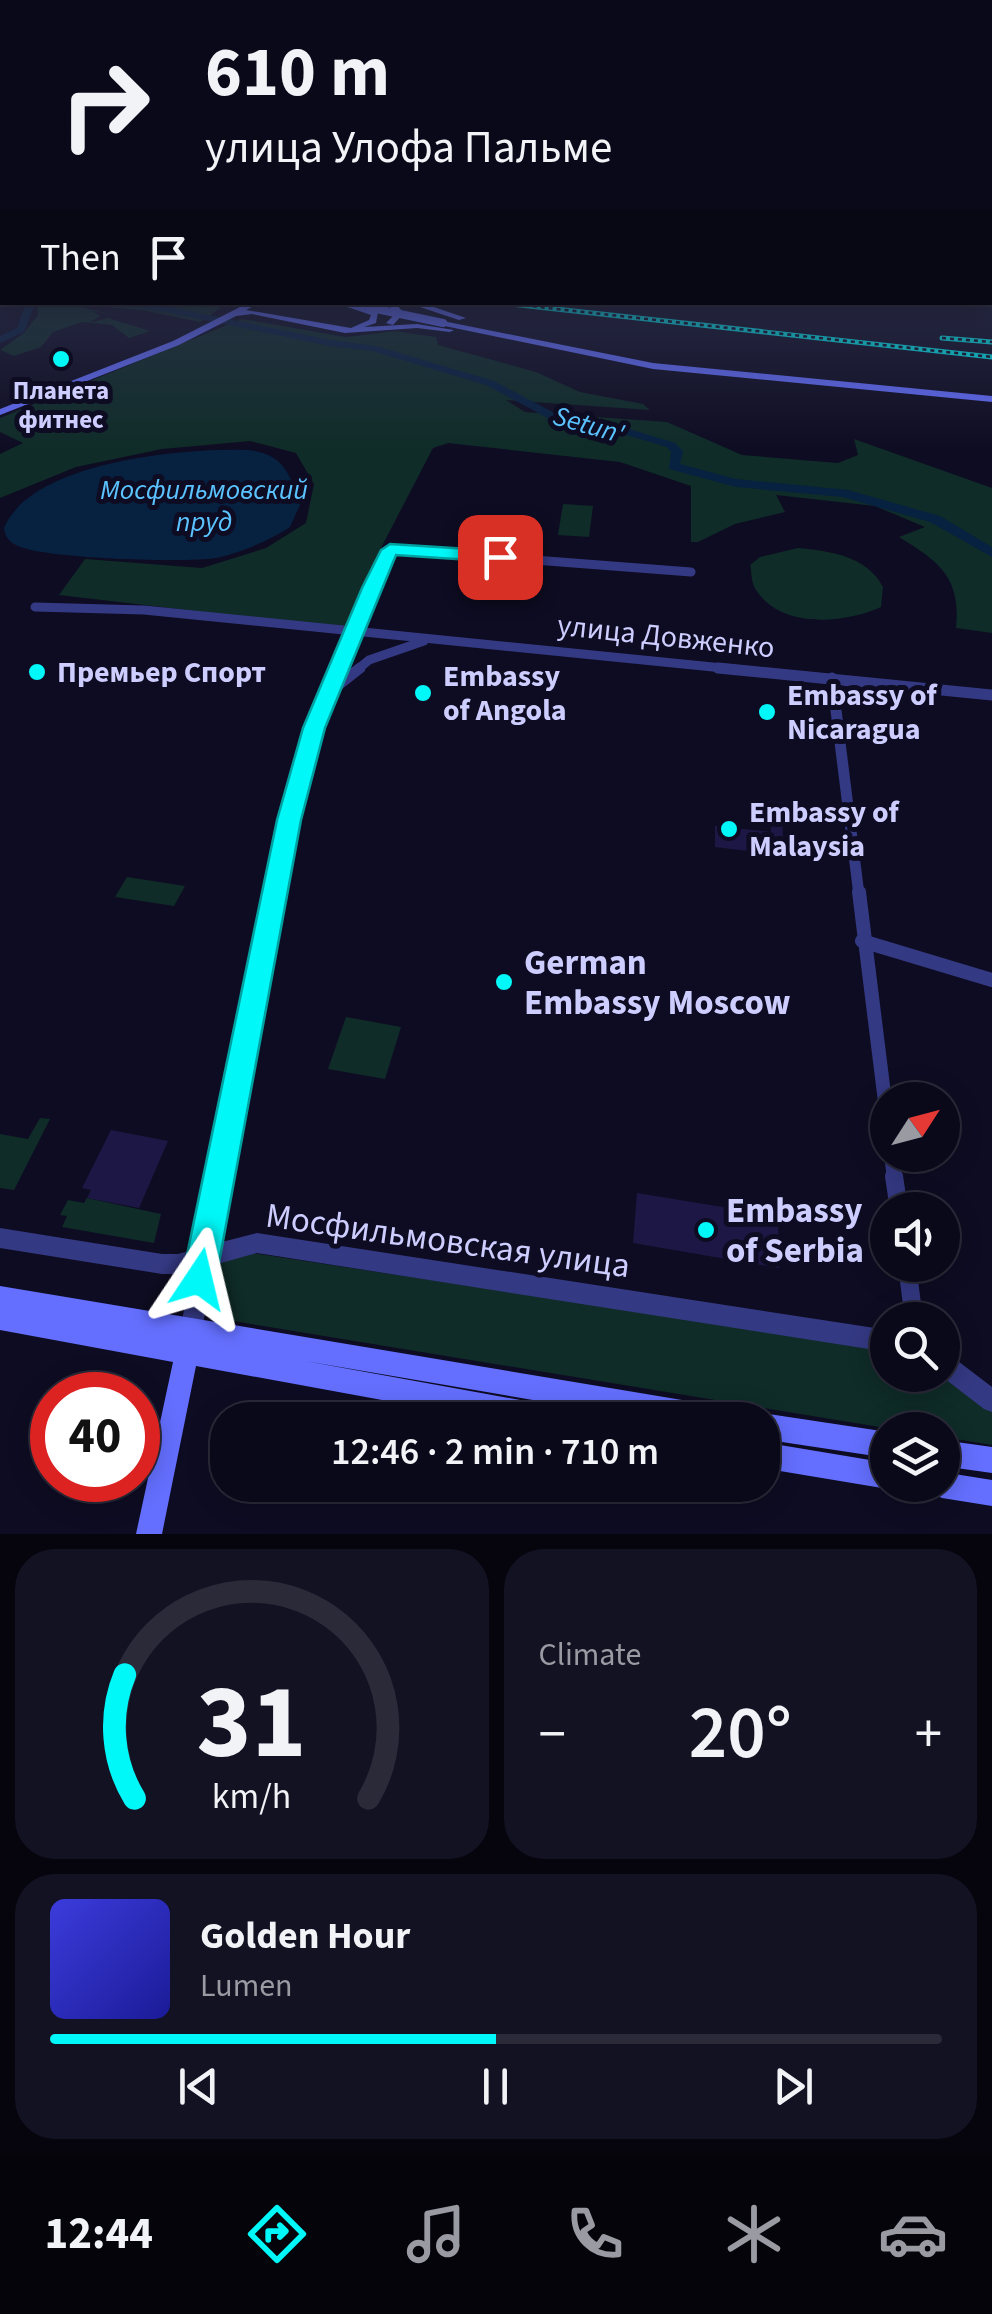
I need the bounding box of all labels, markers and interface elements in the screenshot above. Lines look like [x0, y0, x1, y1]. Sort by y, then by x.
text: 610 m [205, 23, 390, 123]
icon: right [40, 40, 170, 170]
text: улица Улофа Пальме [205, 116, 612, 180]
icon: arrive [141, 230, 196, 285]
text: Then [40, 231, 121, 285]
marker: Планета фитнес [50, 348, 72, 370]
place label: Планета фитнес [13, 373, 109, 438]
water label: Setun' [549, 396, 629, 454]
water label: Мосфильмовский пруд [100, 470, 308, 542]
pin [458, 515, 543, 600]
icon: arrive [473, 530, 528, 585]
street label: улица Довженко [555, 604, 777, 669]
place label: Премьер Спорт [57, 651, 266, 694]
place label: Embassy of Angola [443, 655, 567, 732]
marker: Премьер Спорт [26, 661, 48, 683]
place label: Embassy of Nicaragua [787, 674, 939, 751]
marker: Embassy of Angola [412, 682, 434, 704]
marker: Embassy of Nicaragua [756, 701, 778, 723]
place label: Embassy of Malaysia [749, 791, 901, 868]
marker: Embassy of Malaysia [718, 818, 740, 840]
place label: German Embassy Moscow [524, 938, 791, 1028]
marker: German Embassy Moscow [493, 971, 515, 993]
north arrow [870, 1082, 960, 1172]
map controls [870, 1082, 960, 1502]
place label: Embassy of Serbia [726, 1186, 864, 1276]
street label: Мосфильмовская улица [263, 1191, 633, 1291]
button: sound [870, 1192, 960, 1282]
marker: Embassy of Serbia [695, 1219, 717, 1241]
position arrow [147, 1227, 251, 1331]
button: search [870, 1302, 960, 1392]
speed limit sign: 40 [30, 1372, 160, 1502]
button: layers [870, 1412, 960, 1502]
text: 12:46 · 2 min · 710 m [331, 1425, 659, 1479]
text: Climate [539, 1632, 641, 1678]
text: 31 [197, 1650, 307, 1798]
text: 20° [689, 1680, 792, 1787]
text: − [539, 1696, 566, 1774]
text: + [915, 1696, 942, 1774]
text: km/h [212, 1771, 291, 1822]
text: Golden Hour [200, 1909, 410, 1963]
text: Lumen [200, 1963, 293, 2009]
icon: previous [171, 2059, 226, 2114]
icon: pause [468, 2059, 523, 2114]
icon: next [766, 2059, 821, 2114]
icon: directions [242, 2199, 312, 2269]
icon: music [401, 2199, 471, 2269]
icon: phone [560, 2199, 630, 2269]
icon: climate [719, 2199, 789, 2269]
icon: car [878, 2199, 948, 2269]
text: 12:44 [44, 2202, 153, 2266]

